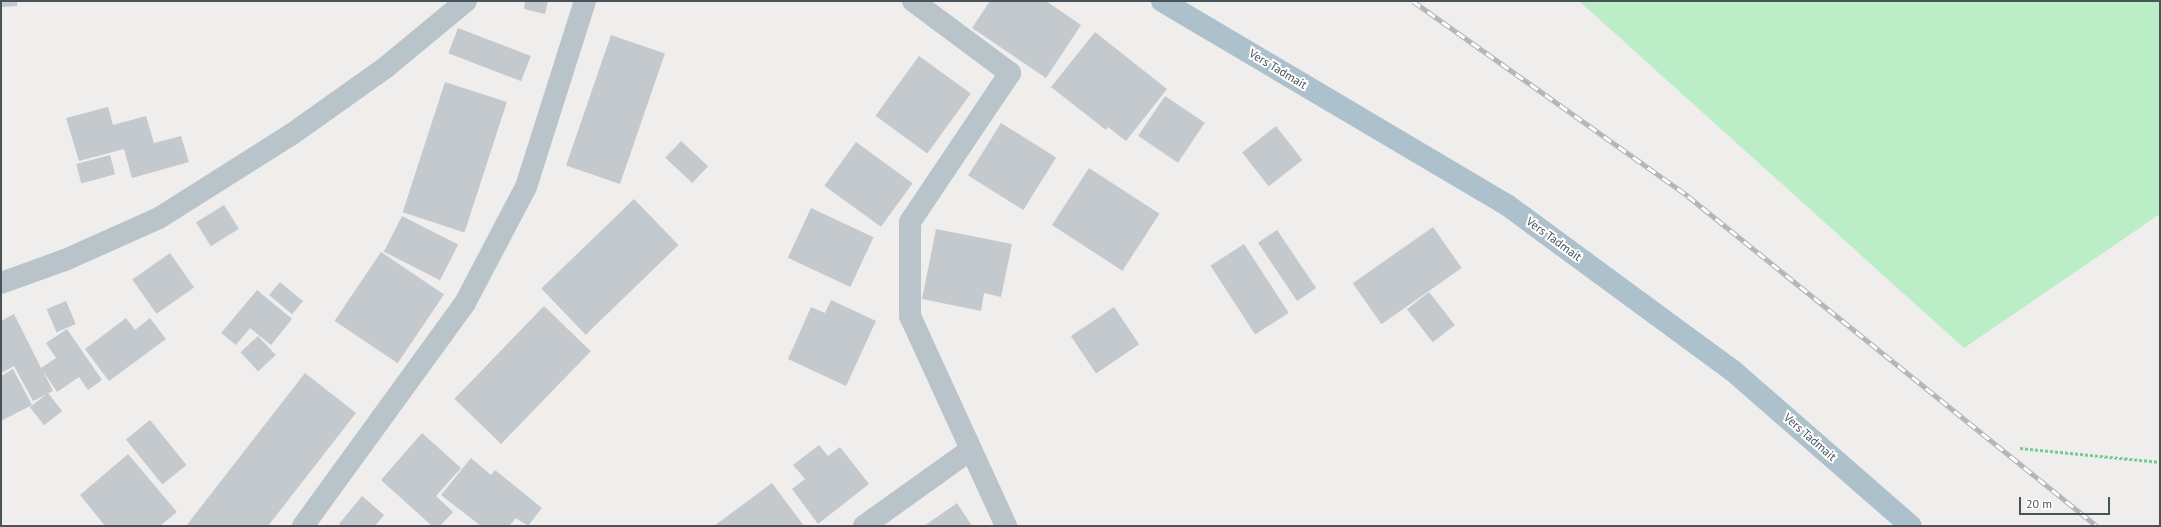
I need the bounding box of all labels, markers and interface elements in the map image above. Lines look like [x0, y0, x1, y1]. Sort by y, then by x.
street label: Vers Tadmait [1246, 46, 1310, 92]
street label: Vers Tadmait [1523, 214, 1585, 264]
street label: Vers Tadmait [1781, 410, 1839, 464]
scale bar [2021, 489, 2112, 515]
text: 20 m [2026, 496, 2052, 511]

